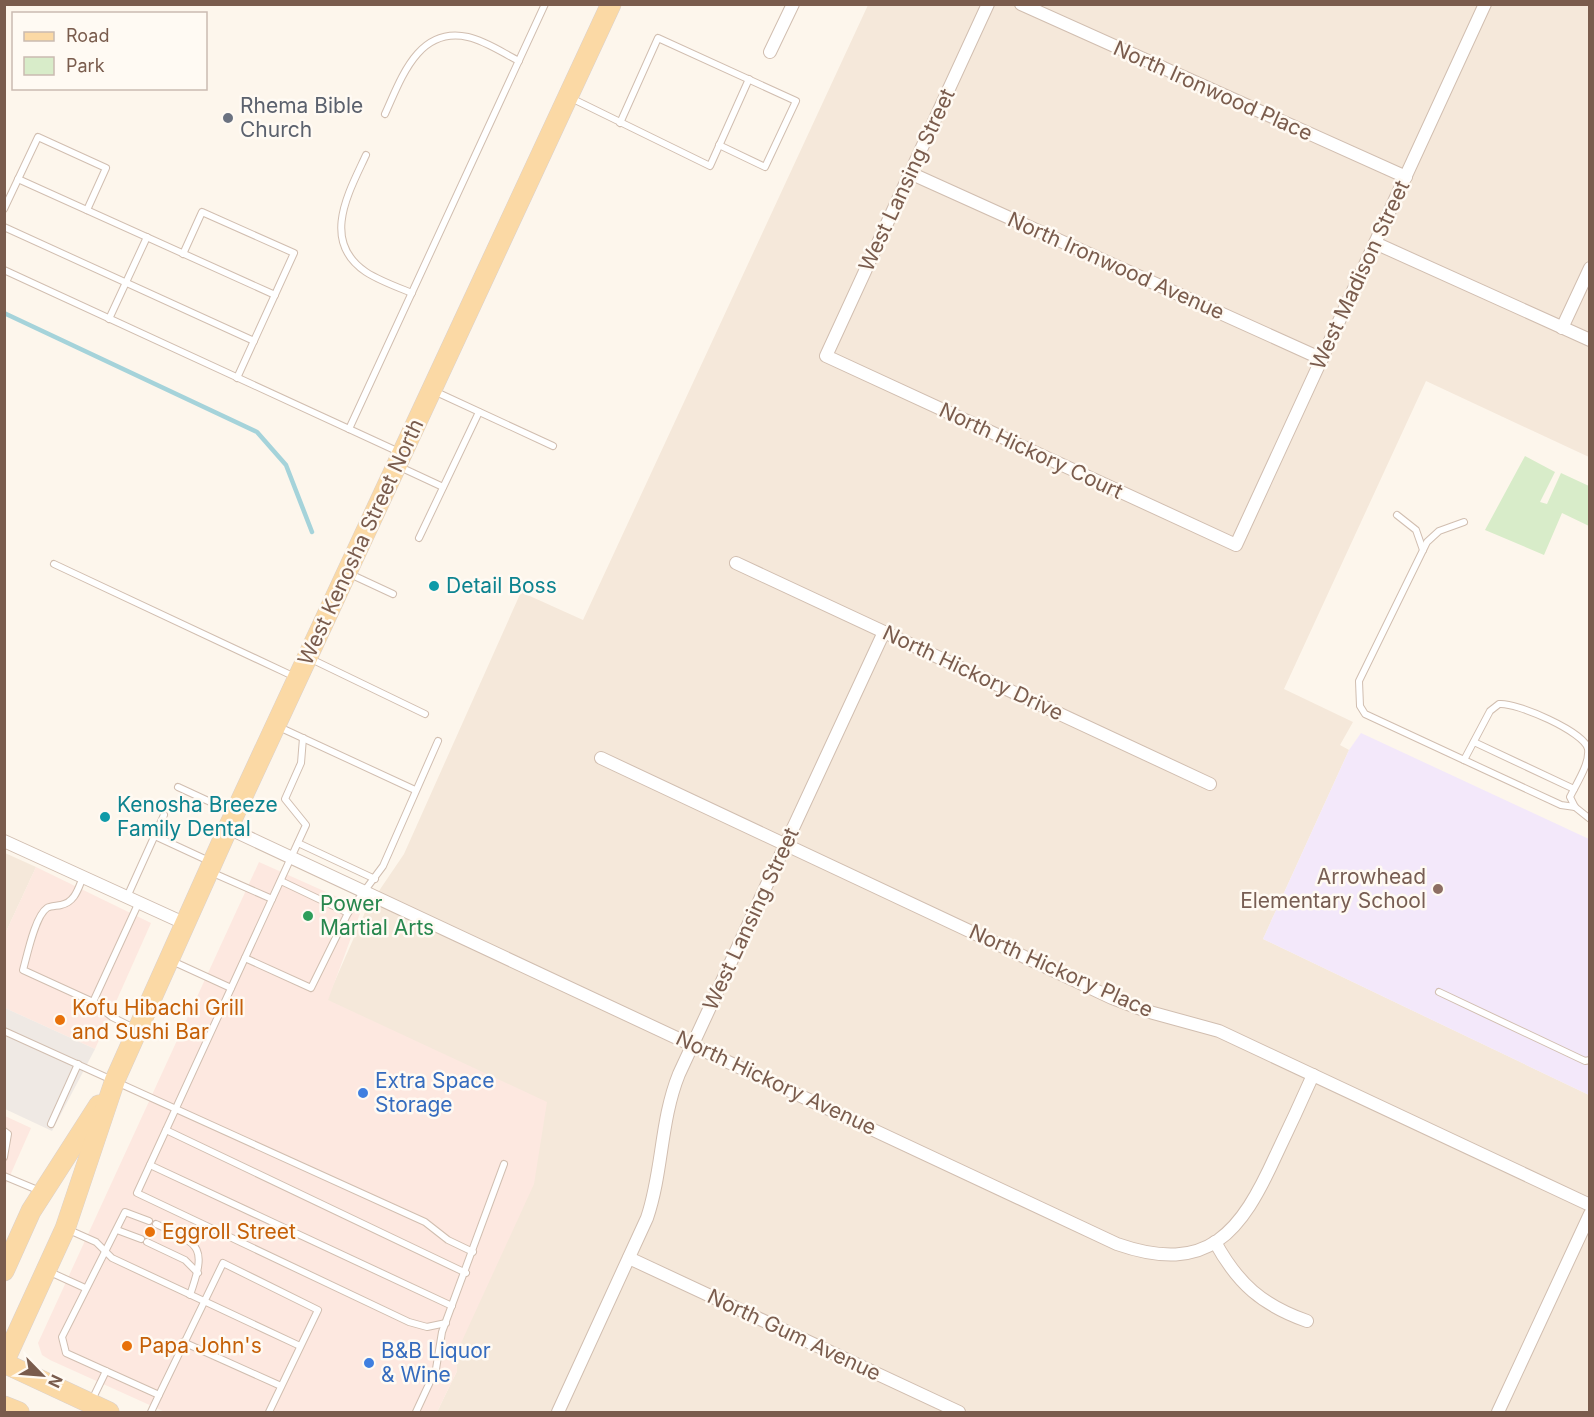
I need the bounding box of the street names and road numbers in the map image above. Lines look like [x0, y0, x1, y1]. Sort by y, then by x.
street label: North Ironwood Place [1110, 35, 1317, 146]
street label: West Lansing Street [853, 84, 960, 275]
street label: West Madison Street [1305, 176, 1414, 373]
street label: North Ironwood Avenue [1004, 206, 1228, 325]
street label: North Hickory Court [935, 397, 1127, 504]
street label: West Kenosha Street North [292, 415, 429, 669]
street label: North Hickory Drive [879, 620, 1067, 725]
street label: West Lansing Street [697, 823, 804, 1014]
street label: North Hickory Place [965, 919, 1157, 1022]
street label: North Hickory Avenue [672, 1025, 880, 1140]
street label: North Gum Avenue [704, 1283, 885, 1386]

